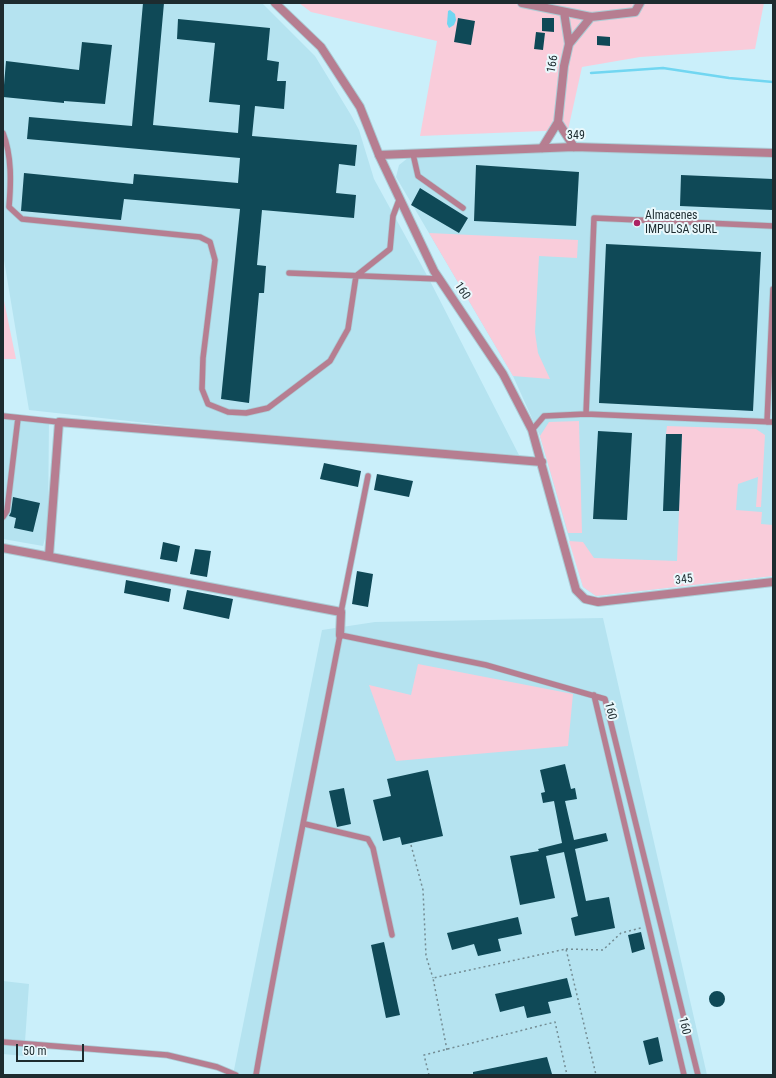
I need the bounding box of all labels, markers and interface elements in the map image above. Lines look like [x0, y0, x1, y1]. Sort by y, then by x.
street label: 166 [544, 54, 562, 74]
street label: 349 [567, 129, 585, 143]
place label: Almacenes IMPULSA SURL [645, 209, 717, 237]
marker: Almacenes IMPULSA SURL [632, 218, 642, 228]
street label: 160 [451, 280, 473, 302]
street label: 345 [674, 572, 694, 588]
street label: 160 [601, 701, 619, 721]
street label: 160 [675, 1016, 693, 1036]
scale bar [18, 1036, 86, 1062]
text: 50 m [23, 1044, 47, 1058]

